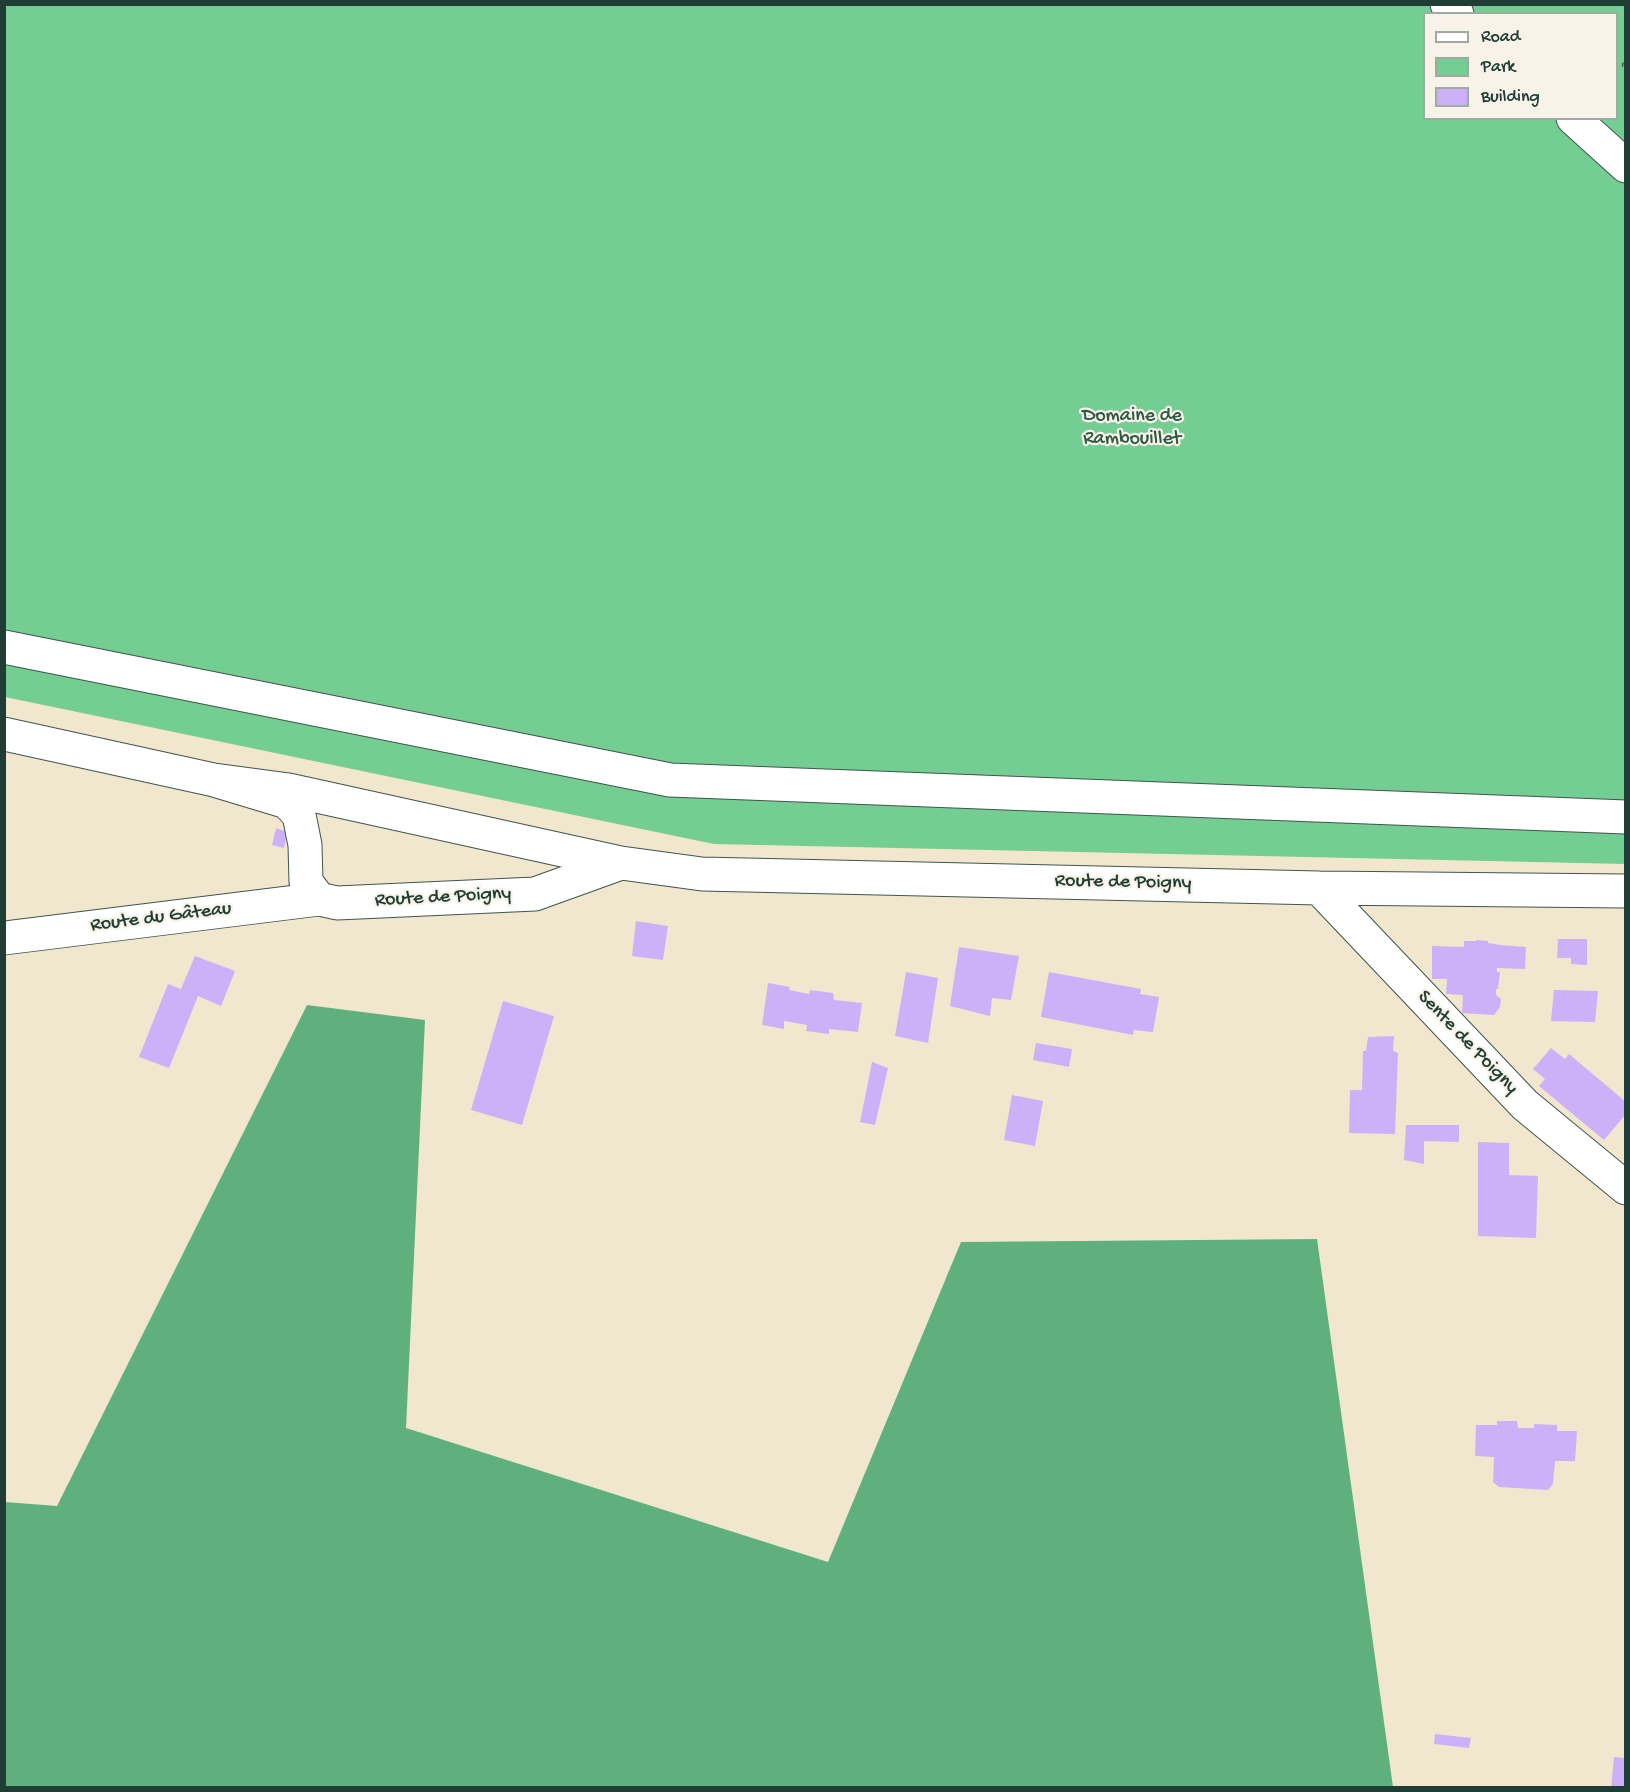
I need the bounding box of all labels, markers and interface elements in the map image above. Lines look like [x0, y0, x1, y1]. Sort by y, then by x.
legend [1423, 12, 1618, 120]
text: Road [1481, 27, 1520, 48]
text: Park [1481, 57, 1515, 78]
text: Building [1481, 87, 1540, 108]
park label: Domaine de Rambouillet [1082, 405, 1182, 452]
street label: Route de Poigny [1054, 870, 1192, 896]
street label: Route de Poigny [374, 882, 512, 914]
street label: Route du Gâteau [89, 897, 233, 939]
street label: Sente de Poigny [1411, 986, 1523, 1100]

